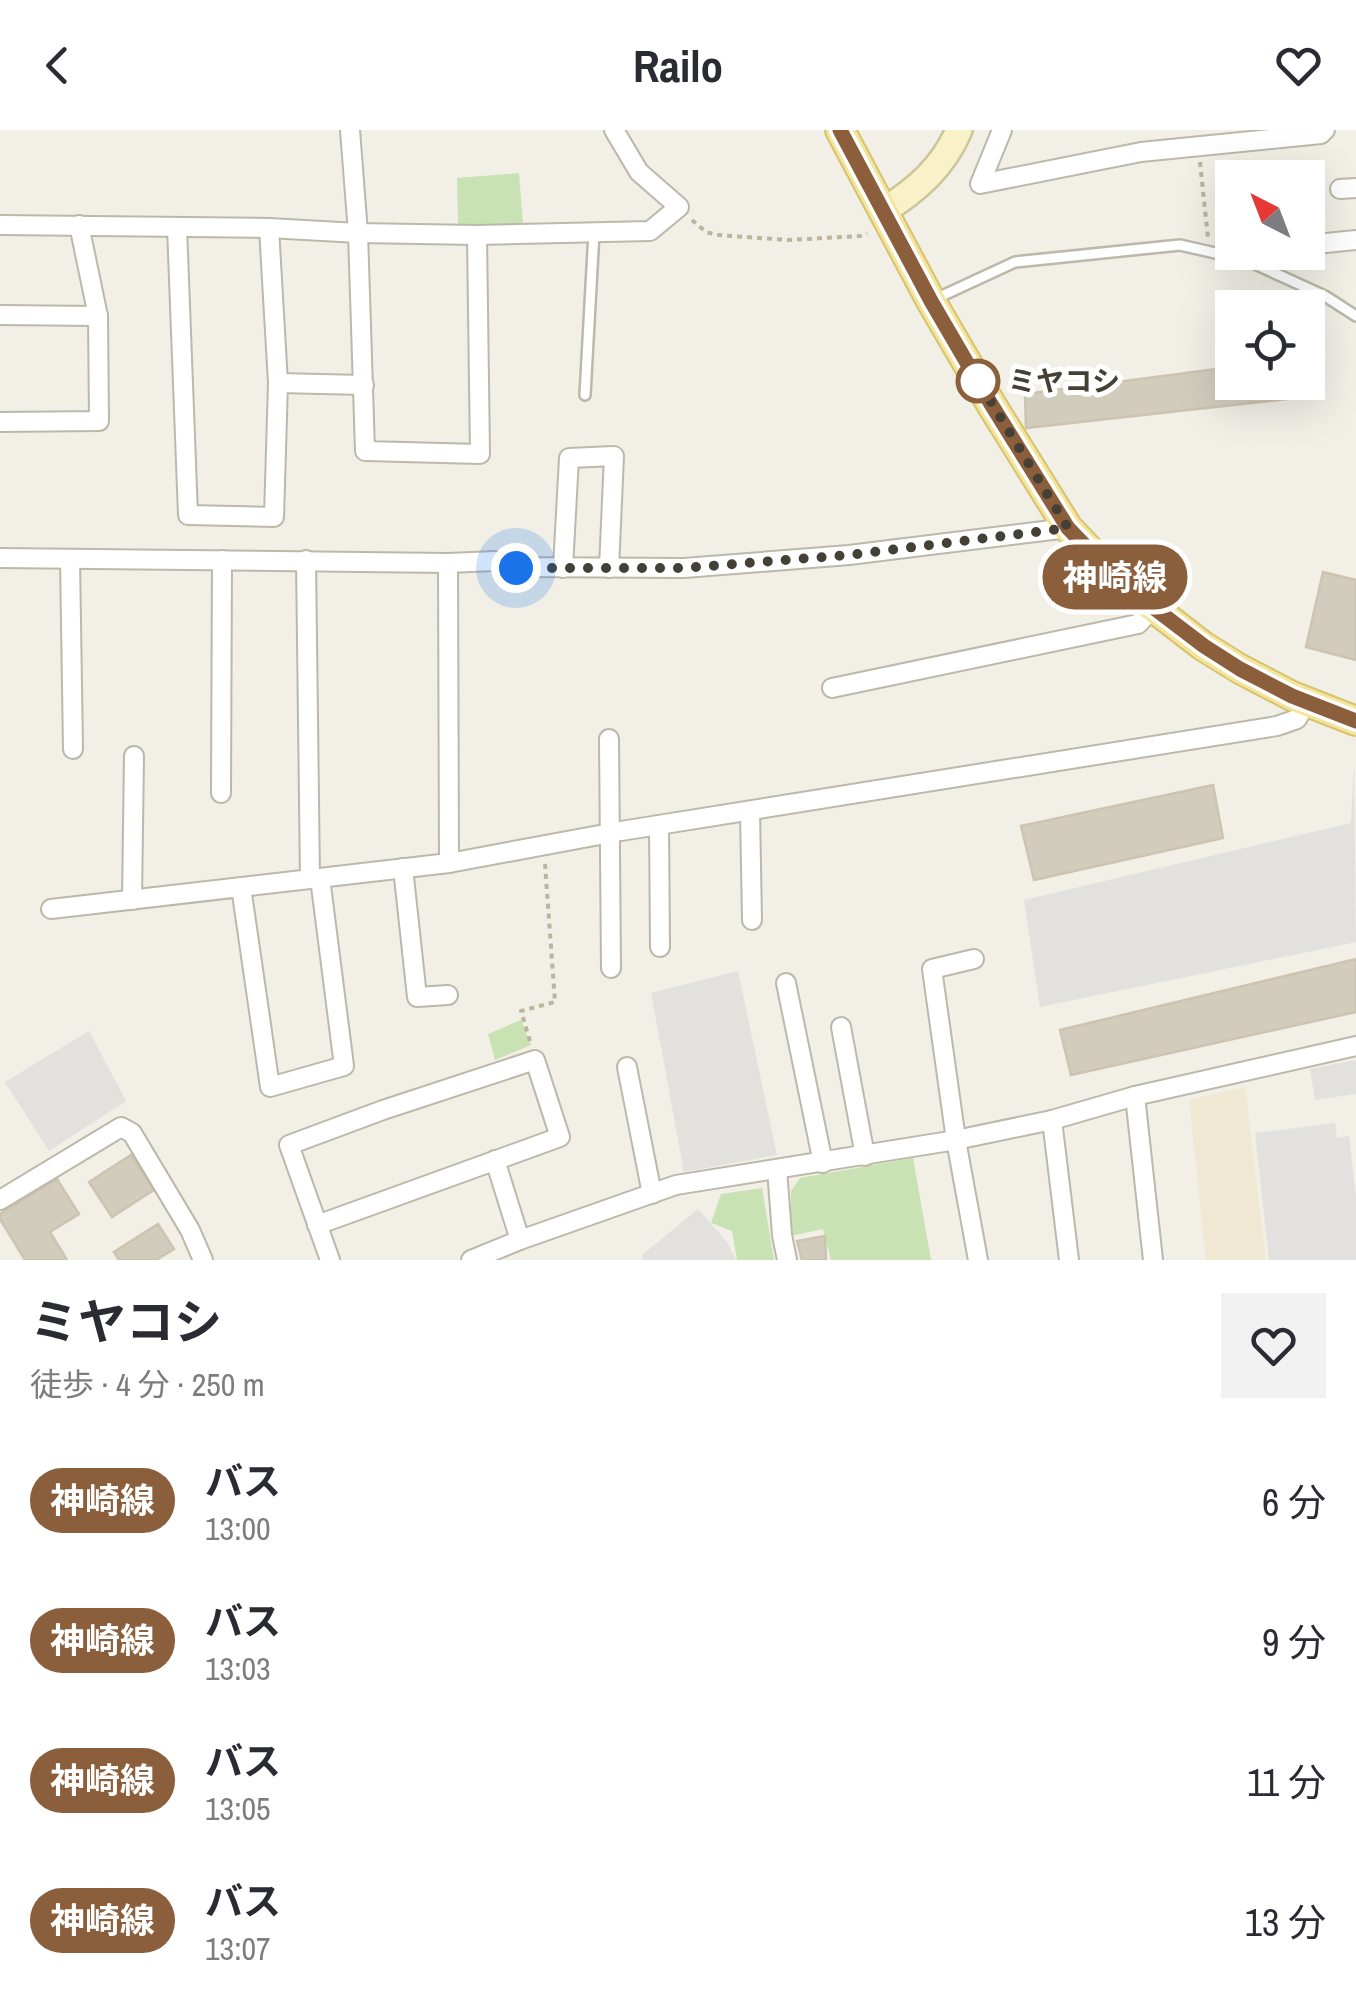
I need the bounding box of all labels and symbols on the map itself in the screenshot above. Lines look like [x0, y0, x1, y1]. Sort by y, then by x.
north arrow [1215, 160, 1325, 270]
marker: ミヤコシ [957, 360, 999, 402]
place label: ミヤコシ [1008, 362, 1120, 400]
your location [491, 543, 541, 593]
line badge: 神崎線 [1058, 544, 1172, 610]

